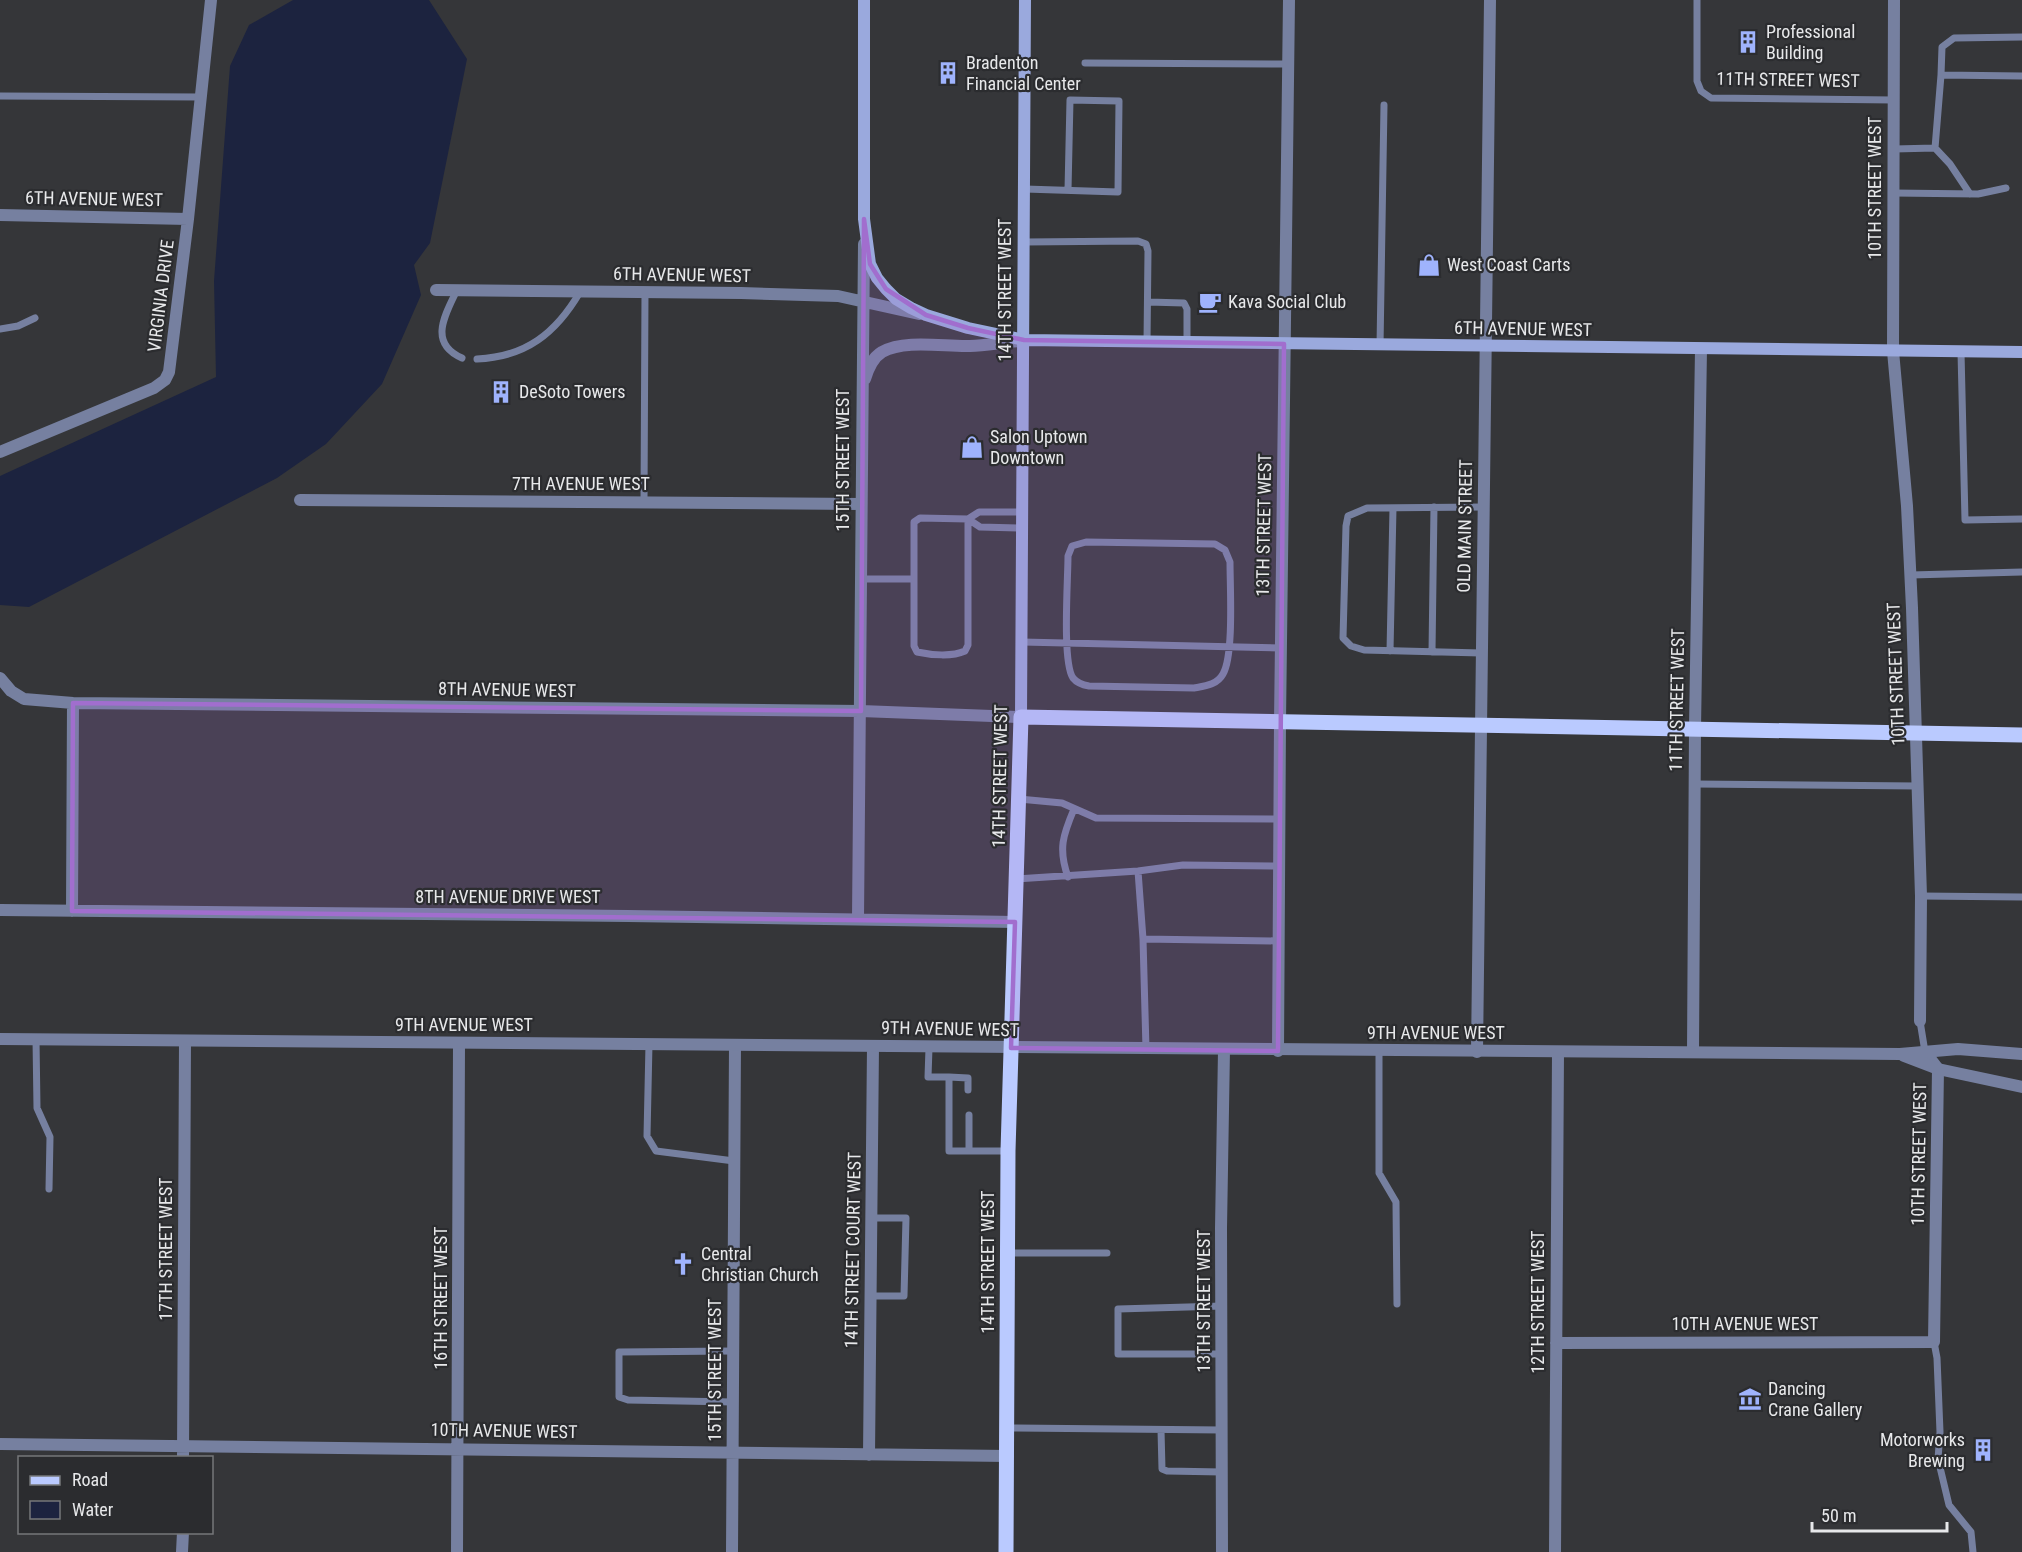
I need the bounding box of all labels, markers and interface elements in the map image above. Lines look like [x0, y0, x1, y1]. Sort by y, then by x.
place label: Professional Building [1766, 21, 1855, 63]
building icon: Professional Building [1735, 29, 1761, 55]
place label: Bradenton Financial Center [966, 52, 1081, 94]
building icon: Bradenton Financial Center [935, 60, 961, 86]
street label: 11TH STREET WEST [1716, 68, 1860, 91]
street label: 10TH STREET WEST [1864, 116, 1885, 260]
street label: 6TH AVENUE WEST [25, 187, 163, 210]
street label: 14TH STREET WEST [994, 218, 1015, 362]
street label: VIRGINIA DRIVE [143, 239, 178, 353]
shop icon: West Coast Carts [1416, 252, 1442, 278]
place label: West Coast Carts [1447, 254, 1570, 275]
street label: 6TH AVENUE WEST [613, 263, 751, 286]
cafe icon: Kava Social Club [1197, 289, 1223, 315]
place label: Kava Social Club [1228, 291, 1346, 312]
street label: 6TH AVENUE WEST [1454, 317, 1592, 340]
building icon: DeSoto Towers [488, 379, 514, 405]
place label: DeSoto Towers [519, 381, 625, 402]
street label: 15TH STREET WEST [832, 388, 853, 532]
place label: Salon Uptown Downtown [990, 426, 1088, 468]
shop icon: Salon Uptown Downtown [959, 434, 985, 460]
street label: 13TH STREET WEST [1252, 453, 1275, 597]
street label: OLD MAIN STREET [1453, 459, 1476, 593]
street label: 7TH AVENUE WEST [512, 473, 650, 494]
street label: 10TH STREET WEST [1883, 602, 1908, 746]
street label: 11TH STREET WEST [1665, 628, 1688, 772]
street label: 8TH AVENUE WEST [438, 678, 576, 701]
street label: 14TH STREET WEST [988, 704, 1011, 848]
street label: 8TH AVENUE DRIVE WEST [415, 886, 601, 907]
street label: 9TH AVENUE WEST [395, 1014, 533, 1035]
street label: 9TH AVENUE WEST [881, 1017, 1019, 1040]
street label: 9TH AVENUE WEST [1367, 1022, 1505, 1043]
street label: 10TH STREET WEST [1907, 1082, 1930, 1226]
street label: 14TH STREET COURT WEST [840, 1152, 865, 1348]
street label: 17TH STREET WEST [155, 1177, 176, 1321]
street label: 14TH STREET WEST [977, 1190, 998, 1334]
street label: 16TH STREET WEST [430, 1226, 451, 1370]
street label: 13TH STREET WEST [1193, 1229, 1214, 1373]
street label: 12TH STREET WEST [1527, 1230, 1548, 1374]
place label: Central Christian Church [701, 1243, 819, 1285]
church icon: Central Christian Church [670, 1251, 696, 1277]
street label: 15TH STREET WEST [704, 1298, 725, 1442]
street label: 10TH AVENUE WEST [1672, 1313, 1818, 1334]
place label: Dancing Crane Gallery [1768, 1378, 1863, 1420]
museum icon: Dancing Crane Gallery [1737, 1386, 1763, 1412]
street label: 10TH AVENUE WEST [430, 1419, 578, 1442]
place label: Motorworks Brewing [1880, 1429, 1965, 1471]
building icon: Motorworks Brewing [1970, 1437, 1996, 1463]
legend [18, 1456, 213, 1534]
text: Road [72, 1469, 108, 1490]
scale bar [1812, 1495, 1947, 1533]
text: Water [72, 1499, 114, 1520]
text: 50 m [1821, 1505, 1856, 1526]

